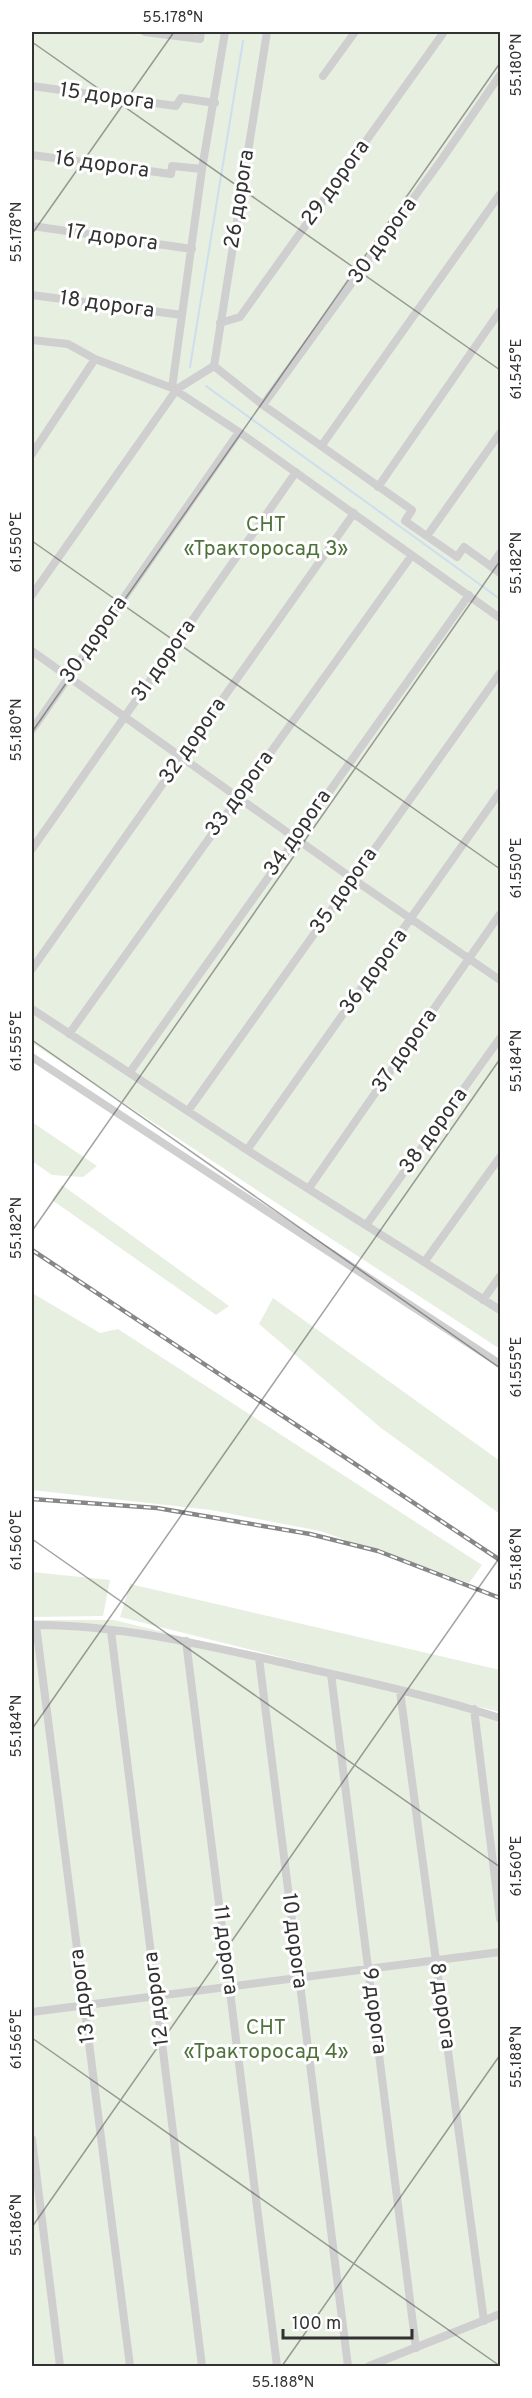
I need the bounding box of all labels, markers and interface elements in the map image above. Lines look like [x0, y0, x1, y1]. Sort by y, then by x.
text: 55.178°N [143, 9, 203, 28]
text: 55.180°N [508, 34, 527, 97]
street label: 15 дорога [58, 77, 156, 117]
street label: 29 дорога [296, 135, 376, 231]
street label: 16 дорога [53, 145, 151, 185]
street label: 26 дорога [219, 148, 261, 250]
street label: 30 дорога [343, 192, 423, 290]
text: 55.178°N [8, 202, 27, 262]
street label: 17 дорога [64, 218, 160, 258]
street label: 18 дорога [58, 285, 156, 325]
text: 61.545°E [508, 338, 527, 400]
text: 61.550°E [8, 511, 27, 573]
park label: СНТ «Тракторосад 3» [184, 512, 349, 563]
text: 55.182°N [508, 532, 527, 594]
street label: 30 дорога [54, 591, 134, 689]
street label: 31 дорога [126, 614, 202, 708]
street label: 32 дорога [153, 692, 233, 790]
text: 55.180°N [8, 699, 27, 762]
street label: 33 дорога [200, 746, 280, 842]
street label: 34 дорога [258, 784, 338, 882]
text: 61.550°E [508, 837, 527, 899]
street label: 35 дорога [304, 842, 384, 940]
street label: 36 дорога [334, 924, 414, 1020]
street label: 37 дорога [366, 1003, 444, 1099]
text: 61.555°E [8, 1011, 27, 1071]
text: 55.184°N [508, 1030, 527, 1092]
street label: 38 дорога [394, 1083, 474, 1179]
text: 55.182°N [8, 1197, 27, 1259]
text: 61.555°E [508, 1337, 527, 1397]
text: 61.560°E [8, 1510, 27, 1570]
text: 55.186°N [508, 1528, 527, 1590]
text: 55.184°N [8, 1695, 27, 1757]
text: 61.560°E [508, 1836, 527, 1896]
street label: 10 дорога [275, 1892, 313, 1990]
street label: 11 дорога [206, 1904, 244, 1996]
street label: 13 дорога [64, 1947, 102, 2045]
street label: 12 дорога [138, 1950, 176, 2048]
street label: 8 дорога [423, 1961, 461, 2051]
street label: 9 дорога [355, 1966, 393, 2056]
text: 61.565°E [8, 2009, 27, 2069]
park label: СНТ «Тракторосад 4» [183, 2015, 349, 2066]
text: 55.188°N [508, 2026, 527, 2088]
text: 55.186°N [8, 2194, 27, 2256]
scale bar [283, 2302, 412, 2340]
text: 100 m [292, 2313, 341, 2336]
text: 55.188°N [252, 2374, 314, 2393]

